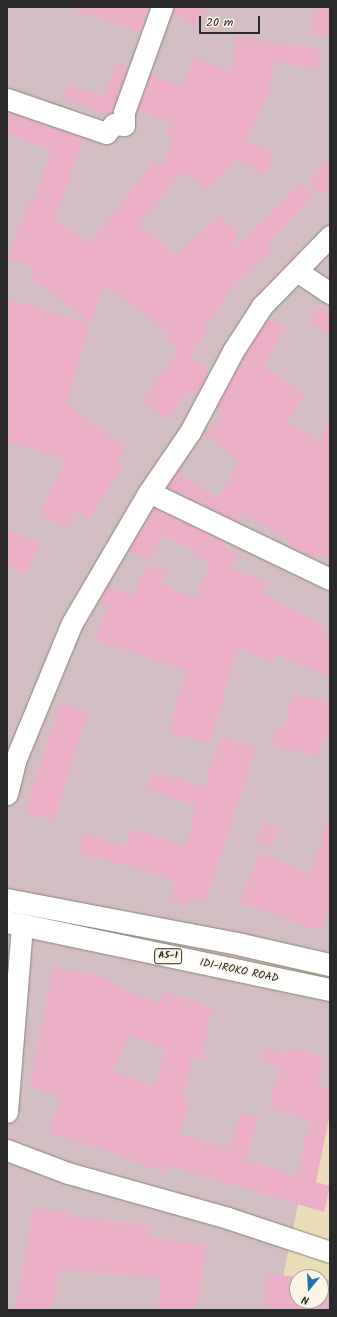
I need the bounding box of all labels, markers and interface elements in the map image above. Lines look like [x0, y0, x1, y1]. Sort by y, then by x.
scale bar [201, 8, 262, 34]
text: 20 m [206, 13, 233, 32]
road number: A5-1 [154, 948, 182, 964]
street label: IDI-IROKO ROAD [198, 956, 280, 986]
north arrow [289, 1269, 329, 1309]
text: N [300, 1290, 312, 1309]

